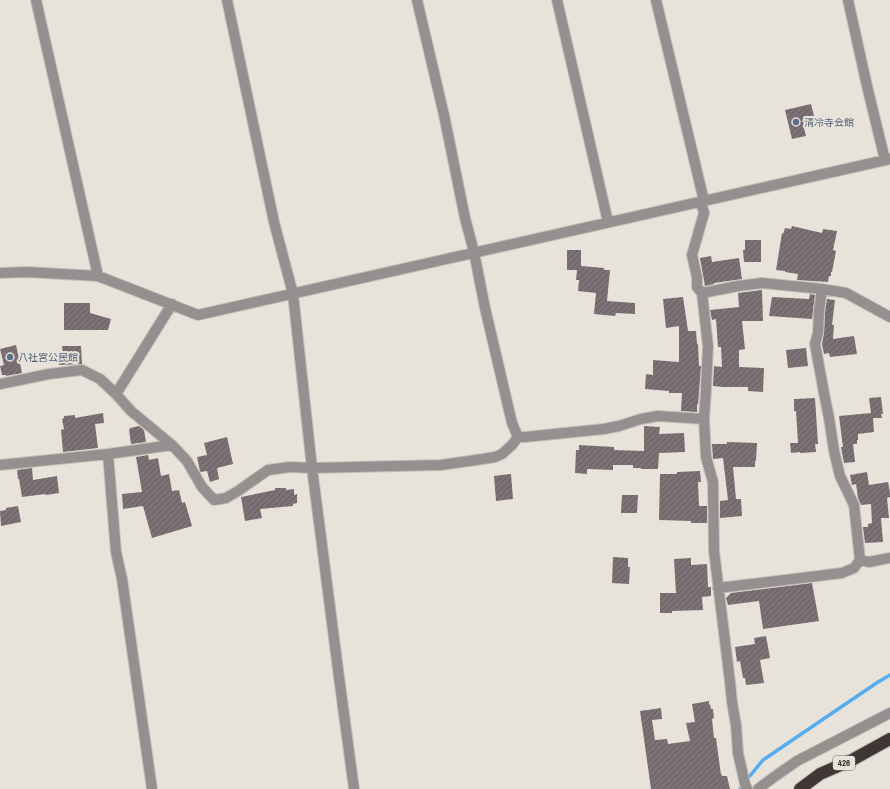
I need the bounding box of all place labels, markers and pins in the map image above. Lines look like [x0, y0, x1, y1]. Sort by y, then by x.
place label: 清冷寺会館 [804, 116, 854, 129]
marker: 清冷寺会館 [791, 117, 801, 127]
place label: 八社宮公民館 [18, 351, 78, 364]
marker: 八社宮公民館 [5, 352, 15, 362]

